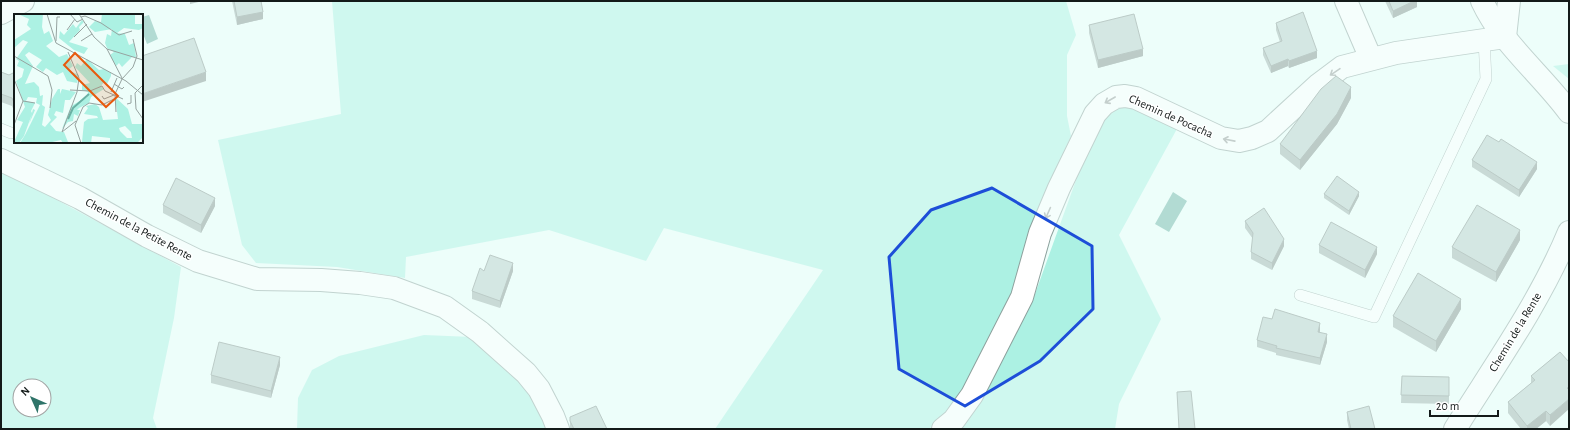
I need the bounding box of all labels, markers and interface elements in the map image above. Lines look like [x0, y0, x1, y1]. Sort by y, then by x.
inset map [14, 14, 143, 143]
one-way arrow [1330, 68, 1341, 76]
street label: Chemin de Pocacha [1127, 92, 1215, 140]
one-way arrow [1104, 97, 1116, 105]
one-way arrow [1223, 135, 1236, 143]
street label: Chemin de la Petite Rente [84, 196, 194, 262]
one-way arrow [1044, 207, 1051, 219]
street label: Chemin de la Rente [1487, 290, 1543, 374]
north arrow [12, 378, 52, 418]
text: N [19, 385, 32, 398]
scale bar [1430, 392, 1498, 418]
text: 20 m [1436, 400, 1459, 412]

